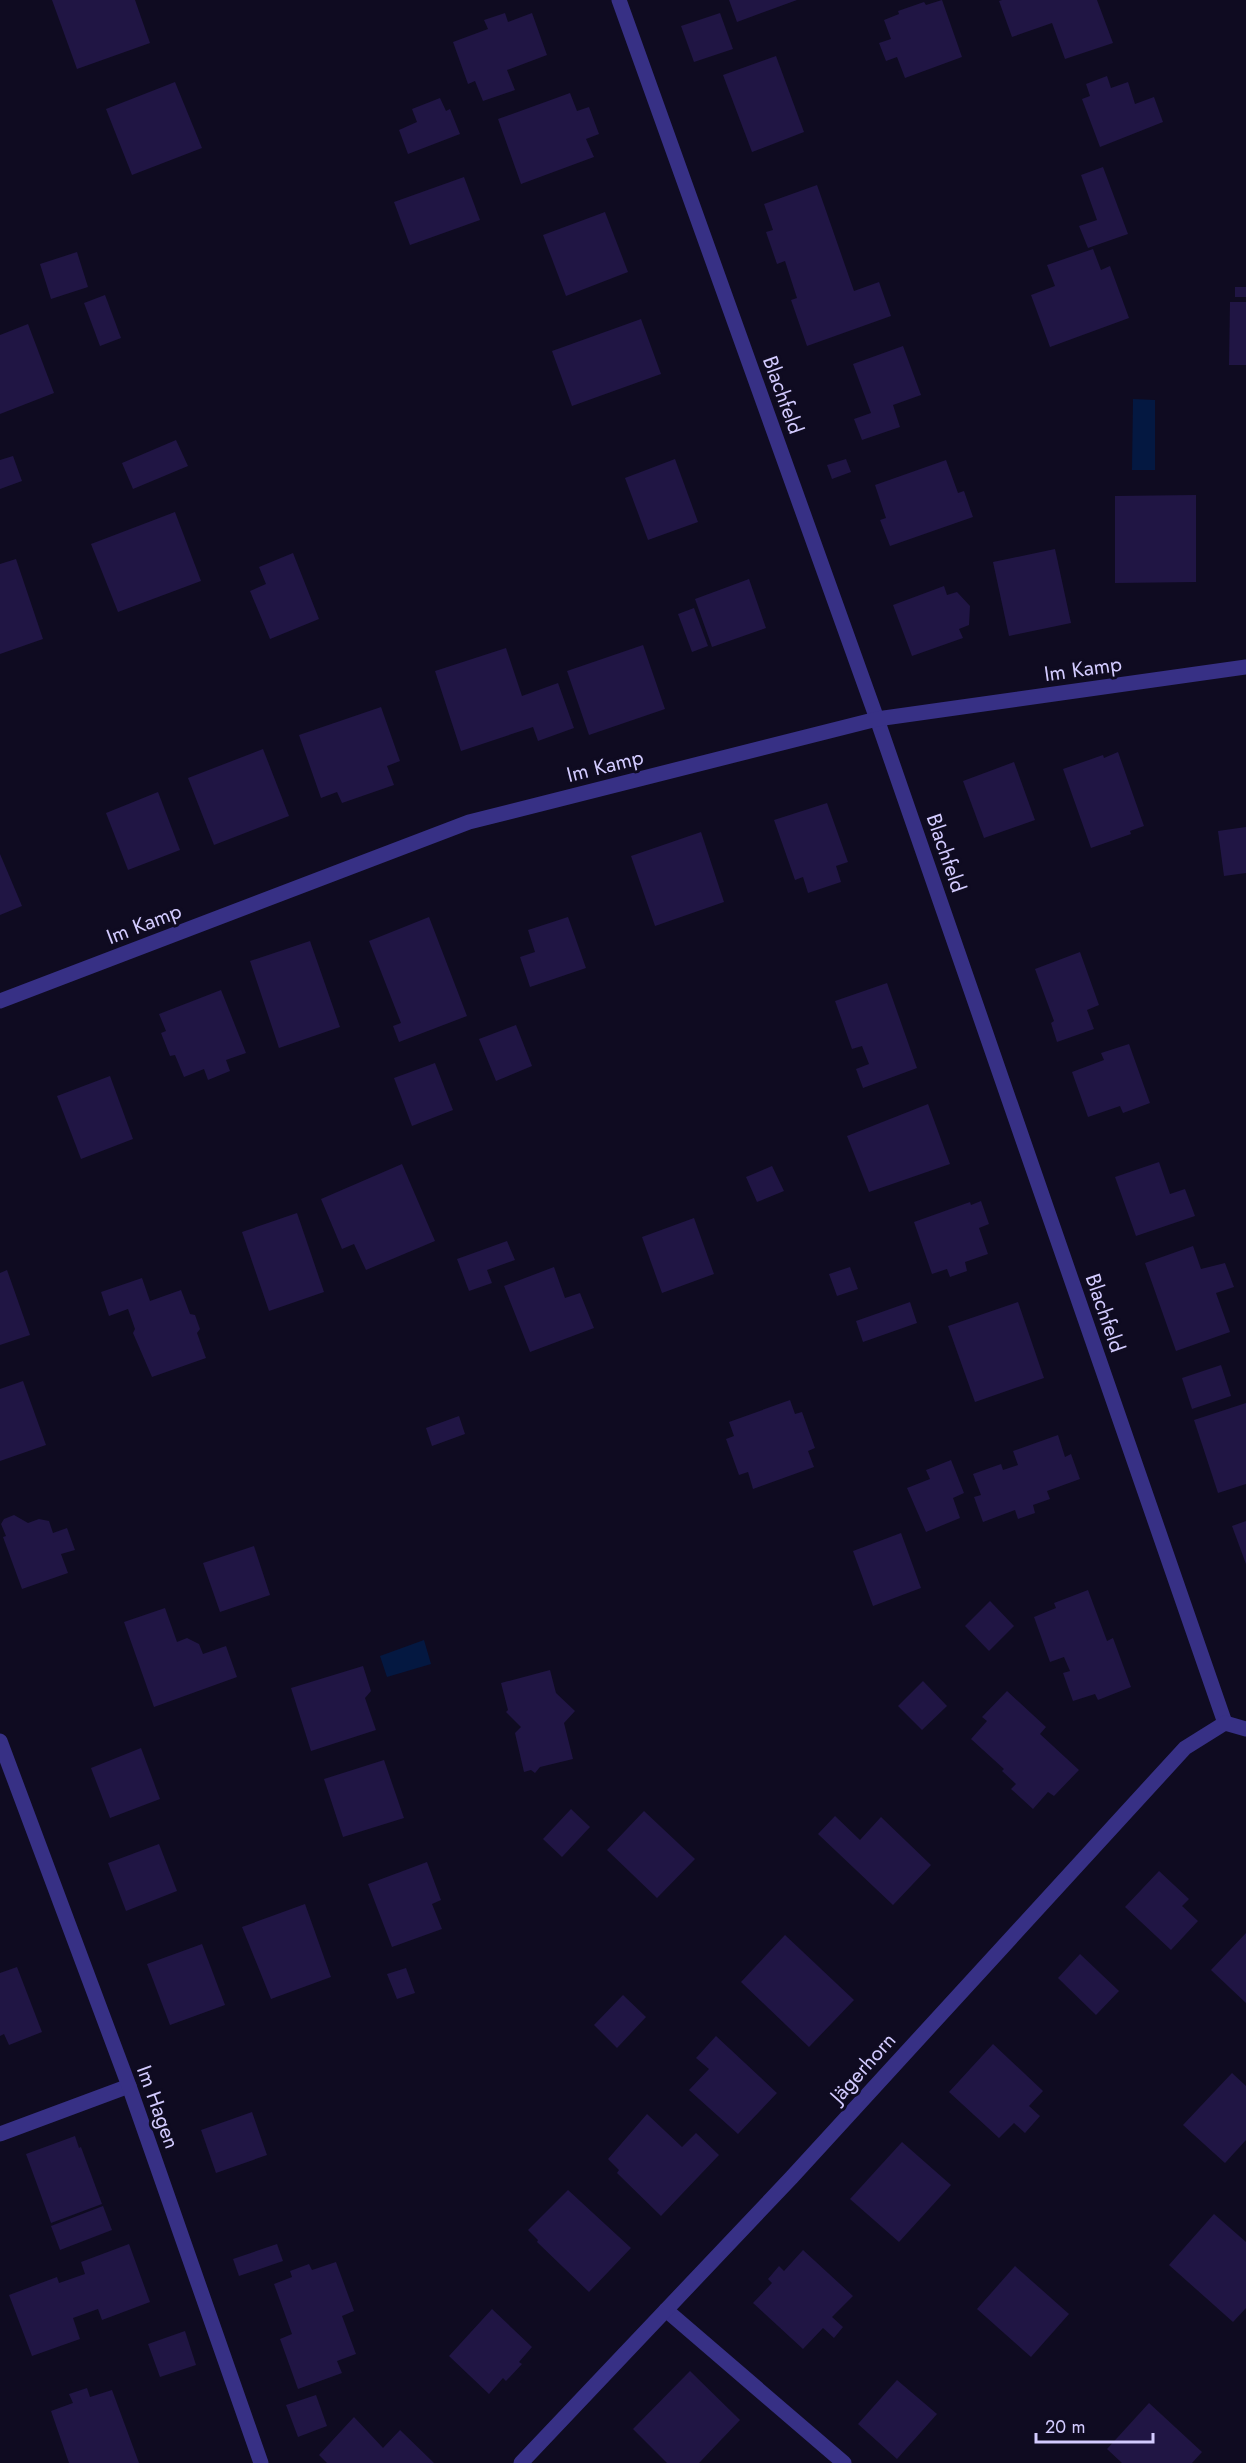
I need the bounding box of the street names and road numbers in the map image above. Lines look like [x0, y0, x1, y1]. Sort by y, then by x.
street label: Blachfeld [755, 352, 811, 438]
street label: Im Kamp [1042, 649, 1124, 689]
street label: Im Kamp [563, 742, 647, 790]
street label: Blachfeld [919, 810, 973, 896]
street label: Im Kamp [102, 896, 186, 952]
street label: Blachfeld [1078, 1270, 1132, 1356]
street label: Jägerhorn [821, 2026, 903, 2112]
street label: Im Hagen [129, 2061, 187, 2153]

